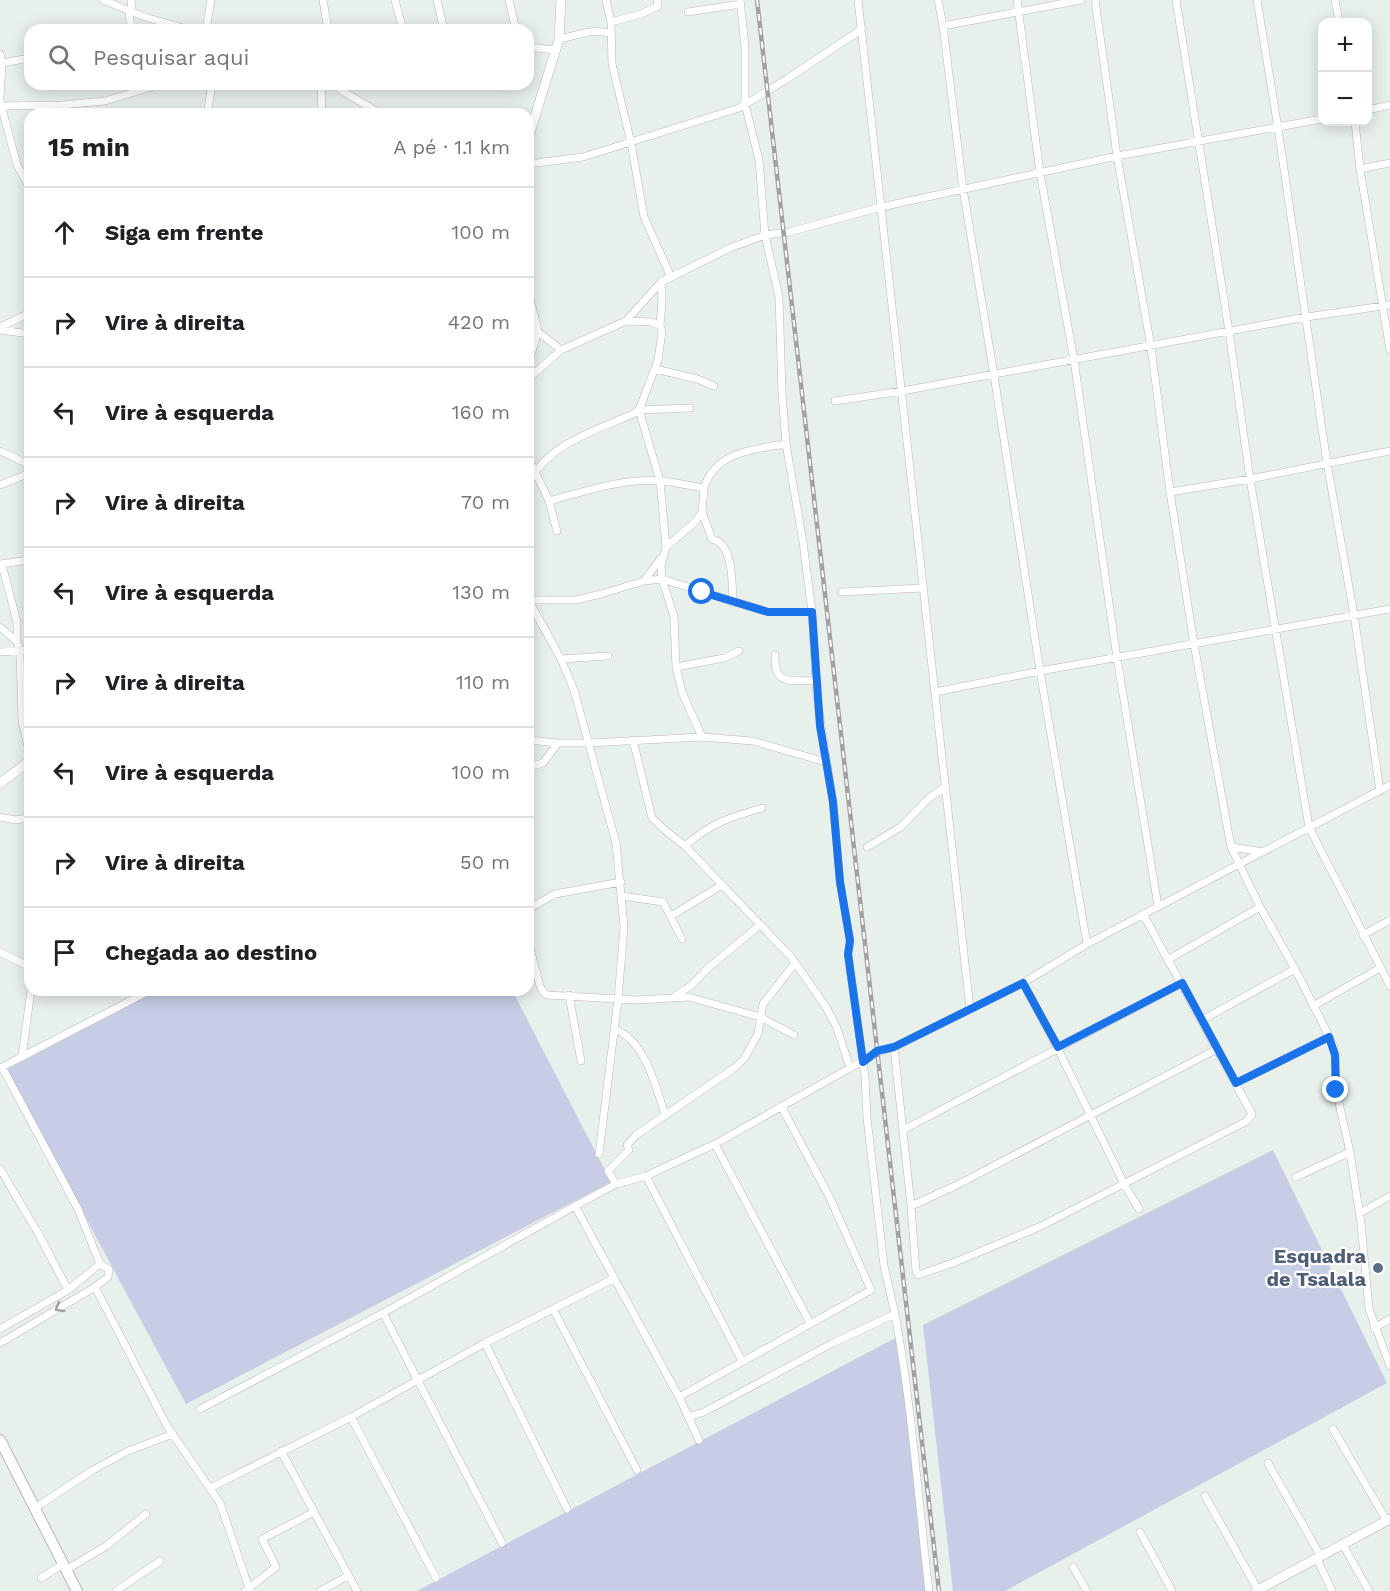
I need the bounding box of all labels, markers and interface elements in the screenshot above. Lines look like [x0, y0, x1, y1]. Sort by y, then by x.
map controls [1318, 18, 1372, 126]
button: + [1318, 18, 1372, 72]
search box [24, 24, 534, 90]
icon: search [45, 41, 78, 74]
text: Pesquisar aqui [93, 45, 249, 70]
button: − [1318, 72, 1372, 126]
text: 15 min [48, 132, 130, 162]
text: A pé · 1.1 km [393, 135, 510, 159]
icon: ahead [48, 216, 81, 249]
text: Siga em frente [105, 220, 263, 245]
text: 100 m [451, 220, 510, 244]
icon: right [48, 306, 81, 339]
text: Vire à direita [105, 310, 245, 335]
text: 420 m [448, 310, 510, 334]
icon: left [48, 396, 81, 429]
text: Vire à esquerda [105, 400, 274, 425]
text: 160 m [452, 400, 510, 424]
icon: right [48, 486, 81, 519]
text: Vire à direita [105, 490, 245, 515]
text: 70 m [461, 490, 510, 514]
icon: left [48, 576, 81, 609]
route start [688, 578, 714, 604]
text: Vire à esquerda [105, 580, 274, 605]
text: 130 m [452, 580, 510, 604]
icon: right [48, 666, 81, 699]
text: Vire à direita [105, 670, 245, 695]
text: 110 m [456, 670, 510, 694]
icon: left [48, 756, 81, 789]
text: Vire à esquerda [105, 760, 274, 785]
text: 100 m [451, 760, 510, 784]
icon: right [48, 846, 81, 879]
text: Vire à direita [105, 850, 245, 875]
text: 50 m [460, 850, 510, 874]
icon: arrive [48, 936, 81, 969]
text: Chegada ao destino [105, 940, 317, 965]
route end [1322, 1076, 1348, 1102]
place label: Esquadra de Tsalala [1266, 1244, 1366, 1291]
marker: Esquadra de Tsalala [1371, 1261, 1385, 1275]
one-way arrow [55, 1301, 65, 1312]

